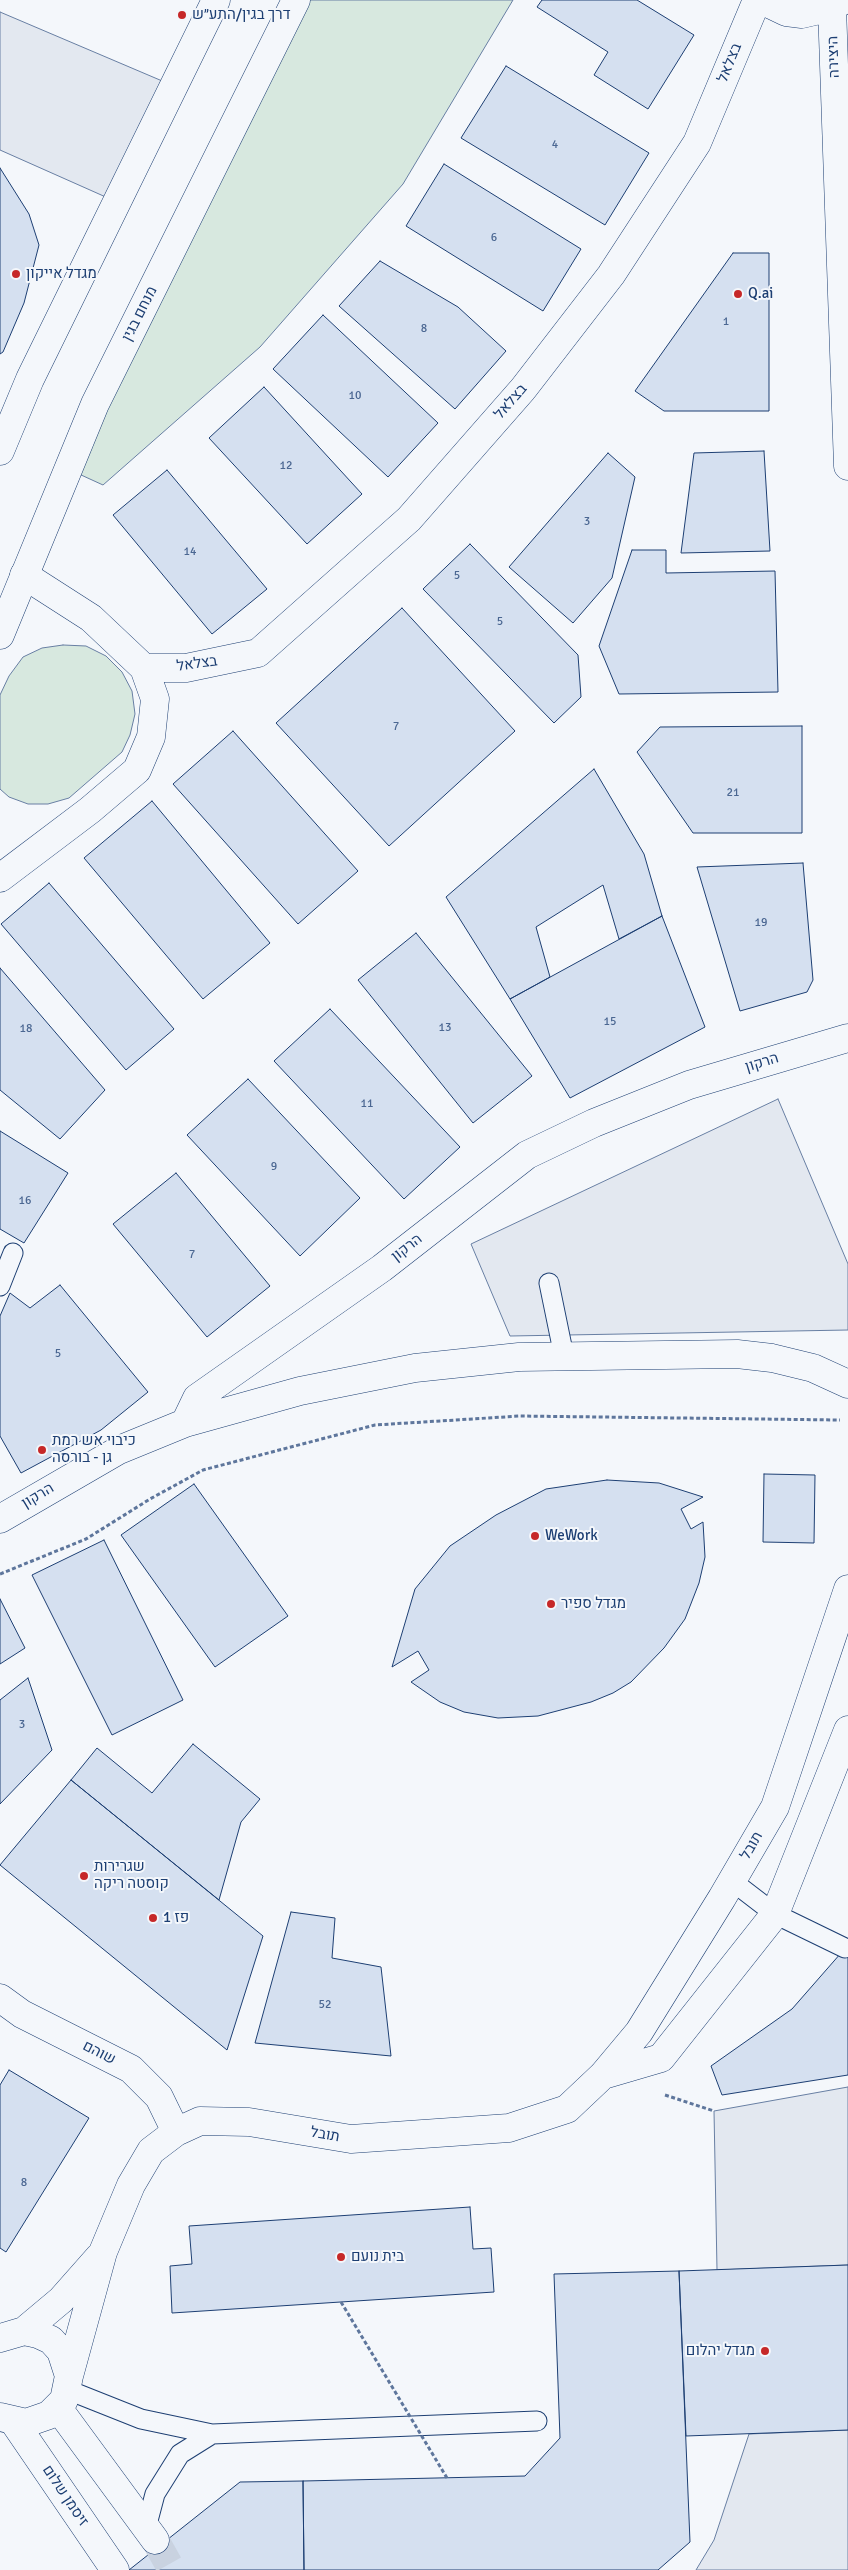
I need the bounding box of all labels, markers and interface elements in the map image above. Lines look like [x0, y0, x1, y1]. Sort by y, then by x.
place label: דרך בגין/התע״ש [192, 6, 290, 24]
marker: דרך בגין/התע״ש [176, 9, 188, 21]
street label: היצירה [824, 36, 844, 78]
street label: בצלאל [714, 41, 746, 85]
house number: 4 [552, 138, 558, 152]
house number: 6 [491, 231, 497, 245]
place label: מגדל אייקון [26, 265, 97, 283]
marker: מגדל אייקון [10, 268, 22, 280]
street label: מנחם בגין [118, 283, 162, 345]
place label: Q.ai [748, 285, 773, 303]
marker: Q.ai [732, 288, 744, 300]
house number: 1 [723, 315, 729, 329]
house number: 8 [421, 322, 427, 336]
street label: בצלאל [491, 381, 531, 423]
house number: 10 [349, 389, 361, 403]
house number: 12 [280, 459, 292, 473]
house number: 3 [584, 515, 590, 529]
house number: 14 [184, 545, 196, 559]
house number: 5 [454, 569, 460, 583]
house number: 5 [497, 615, 503, 629]
street label: בצלאל [175, 652, 219, 676]
house number: 7 [393, 720, 399, 734]
house number: 21 [727, 786, 739, 800]
house number: 19 [755, 916, 767, 930]
house number: 15 [604, 1015, 616, 1029]
house number: 13 [439, 1021, 451, 1035]
house number: 18 [20, 1022, 32, 1036]
street label: הרקון [743, 1049, 781, 1077]
house number: 11 [361, 1097, 373, 1111]
house number: 9 [271, 1160, 277, 1174]
house number: 16 [19, 1194, 31, 1208]
street label: הרקון [388, 1230, 426, 1266]
house number: 7 [189, 1248, 195, 1262]
house number: 5 [55, 1347, 61, 1361]
place label: כיבוי אש רמת גן - בורסה [52, 1432, 136, 1467]
marker: כיבוי אש רמת גן - בורסה [36, 1444, 48, 1456]
street label: הרקון [19, 1479, 57, 1513]
place label: WeWork [545, 1527, 598, 1545]
marker: WeWork [529, 1530, 541, 1542]
place label: מגדל ספיר [561, 1595, 626, 1613]
marker: מגדל ספיר [545, 1598, 557, 1610]
house number: 3 [19, 1718, 25, 1732]
street label: תובל [737, 1829, 767, 1863]
place label: שגרירות קוסטה ריקה [94, 1858, 169, 1893]
marker: שגרירות קוסטה ריקה [78, 1870, 90, 1882]
place label: פז 1 [163, 1909, 189, 1927]
marker: פז 1 [147, 1912, 159, 1924]
house number: 52 [319, 1998, 331, 2012]
street label: שוהם [79, 2037, 119, 2069]
street label: תובל [309, 2124, 341, 2146]
house number: 8 [21, 2176, 27, 2190]
place label: בית נועם [351, 2248, 404, 2266]
marker: בית נועם [335, 2251, 347, 2263]
place label: מגדל יהלום [686, 2342, 755, 2360]
marker: מגדל יהלום [759, 2345, 771, 2357]
street label: זיסמן שלום [38, 2462, 92, 2530]

